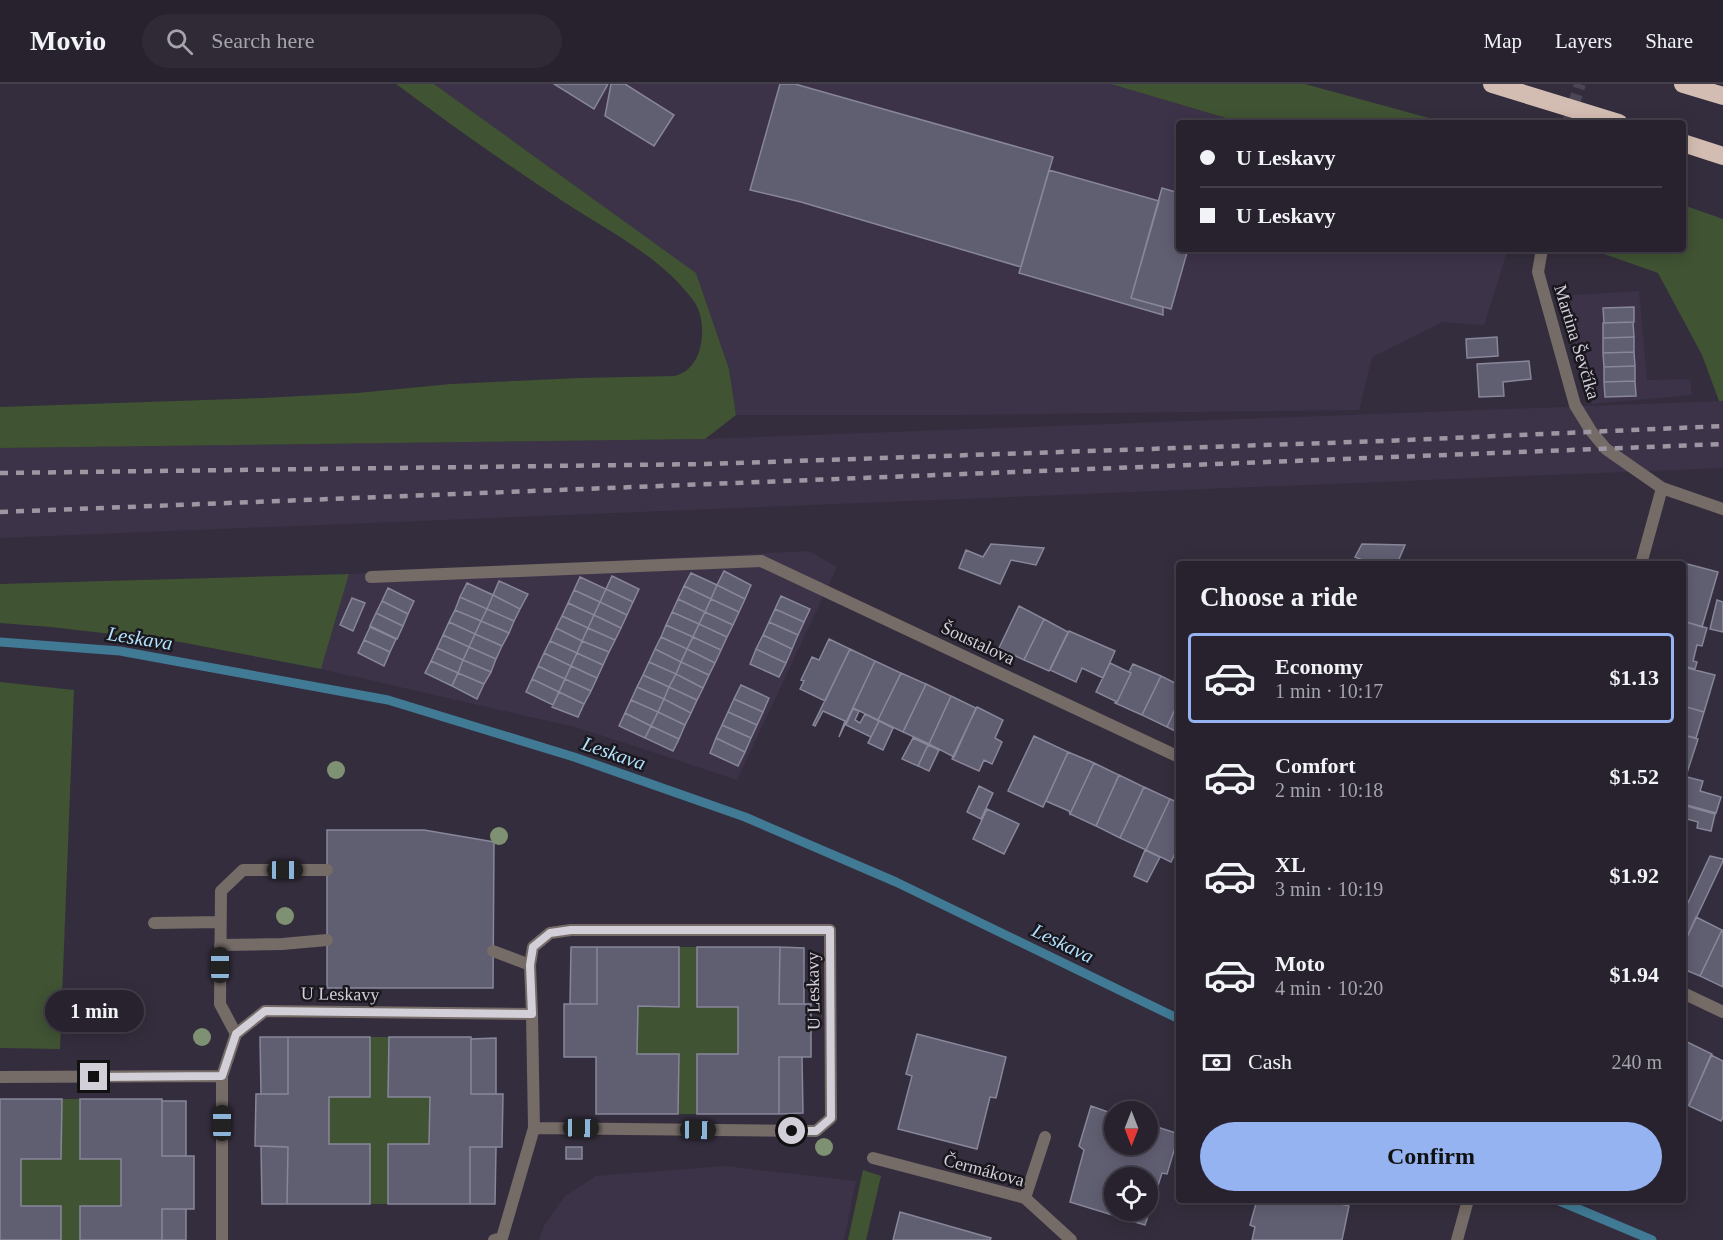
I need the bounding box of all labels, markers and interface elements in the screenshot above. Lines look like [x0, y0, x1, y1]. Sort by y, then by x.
search box [142, 14, 562, 68]
text: Movio [30, 25, 106, 56]
icon: search [163, 25, 196, 58]
text: Search here [211, 28, 314, 53]
text: Map [1484, 29, 1522, 53]
text: Layers [1555, 29, 1612, 53]
text: Share [1645, 29, 1693, 53]
text: U Leskavy [1236, 145, 1336, 170]
text: U Leskavy [1236, 203, 1336, 228]
street label: Martina Ševčíka [1550, 282, 1605, 402]
text: Choose a ride [1200, 582, 1358, 612]
street label: Šoustalova [938, 616, 1018, 669]
water label: Leskava [105, 622, 174, 654]
icon: car [1203, 651, 1257, 705]
text: Economy [1275, 654, 1363, 679]
text: $1.13 [1610, 665, 1659, 690]
text: 1 min · 10:17 [1275, 680, 1383, 702]
water label: Leskava [578, 732, 649, 774]
icon: car [1203, 750, 1257, 804]
text: Comfort [1275, 753, 1356, 778]
text: $1.52 [1610, 764, 1659, 789]
text: 2 min · 10:18 [1275, 779, 1383, 801]
icon: car [1203, 849, 1257, 903]
text: XL [1275, 852, 1306, 877]
car [267, 861, 303, 879]
text: $1.92 [1610, 863, 1659, 888]
text: 3 min · 10:19 [1275, 878, 1383, 900]
water label: Leskava [1028, 918, 1097, 967]
car [211, 947, 229, 983]
icon: car [1203, 948, 1257, 1002]
text: Moto [1275, 951, 1325, 976]
street label: U Leskavy [802, 952, 824, 1030]
text: $1.94 [1610, 962, 1659, 987]
text: 4 min · 10:20 [1275, 977, 1383, 999]
street label: U Leskavy [301, 983, 379, 1005]
callout: 1 min [44, 990, 144, 1032]
text: 1 min [70, 1000, 119, 1022]
icon: cash [1200, 1046, 1233, 1079]
text: Cash [1248, 1049, 1292, 1074]
text: 240 m [1611, 1051, 1662, 1073]
route end [80, 1063, 107, 1090]
north arrow [1104, 1101, 1158, 1155]
map controls [1104, 1101, 1158, 1221]
car [213, 1105, 231, 1141]
route start [778, 1117, 805, 1144]
car [563, 1119, 599, 1137]
car [680, 1121, 716, 1139]
button: Confirm [1200, 1122, 1662, 1191]
street label: Čermákova [941, 1149, 1027, 1190]
button: locate [1104, 1167, 1158, 1221]

